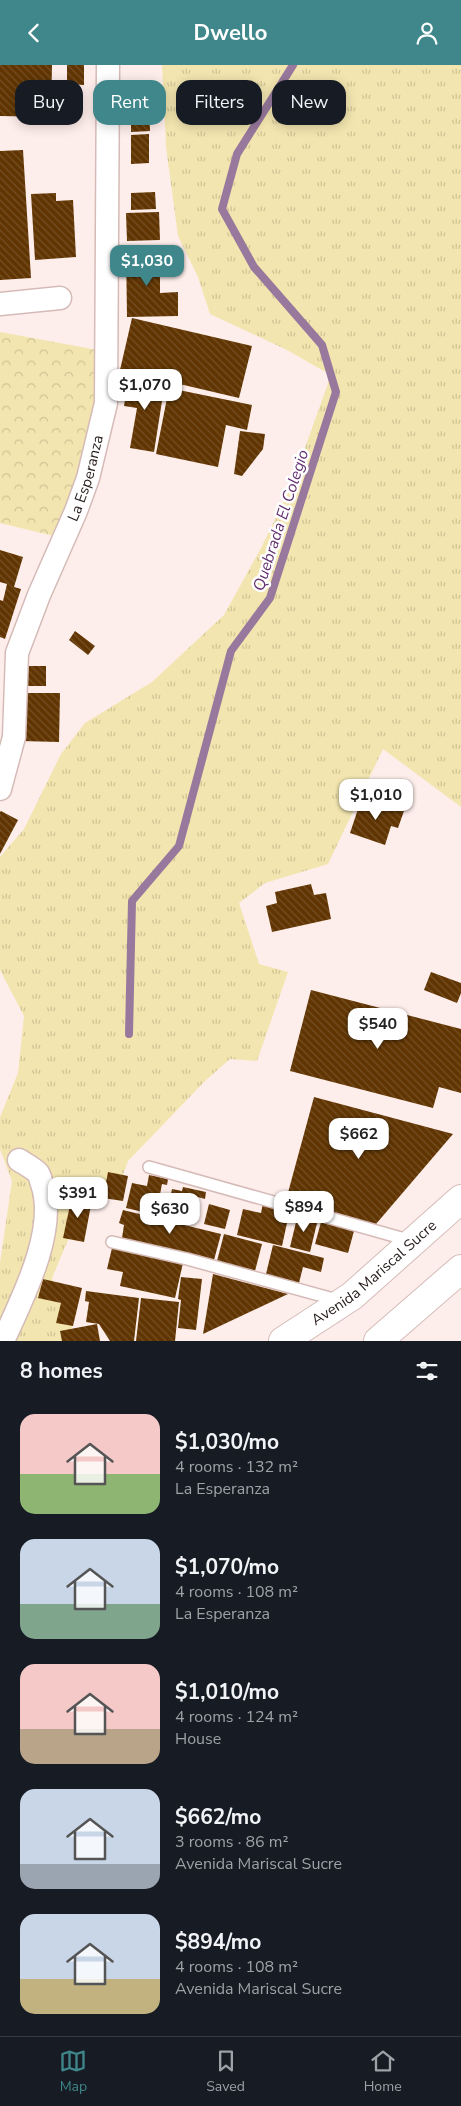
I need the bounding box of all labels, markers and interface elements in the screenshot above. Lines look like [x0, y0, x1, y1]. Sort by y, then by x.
text: Dwello [194, 18, 267, 48]
icon: back [20, 19, 48, 47]
icon: person [413, 19, 441, 47]
chip: Buy [15, 80, 83, 125]
chip: Rent [93, 80, 166, 125]
chip: Filters [176, 80, 262, 125]
chip: New [272, 80, 346, 125]
pin: $1,030 [106, 245, 188, 287]
text: $1,030 [121, 250, 173, 272]
pin: $1,070 [104, 369, 186, 411]
text: $1,070 [119, 374, 171, 396]
street label: La Esperanza [63, 433, 108, 524]
water label: Quebrada El Colegio [248, 447, 314, 594]
pin: $1,010 [335, 779, 417, 821]
text: $1,010 [350, 784, 402, 806]
pin: $540 [348, 1007, 408, 1050]
text: $540 [359, 1013, 397, 1035]
pin: $662 [329, 1117, 389, 1160]
text: $662 [340, 1123, 378, 1145]
pin: $391 [48, 1177, 108, 1219]
text: $391 [59, 1182, 97, 1204]
pin: $894 [274, 1191, 334, 1233]
pin: $630 [140, 1193, 200, 1235]
text: $894 [285, 1196, 323, 1218]
text: $630 [151, 1198, 189, 1220]
street label: Avenida Mariscal Sucre [307, 1215, 441, 1330]
text: 8 homes [20, 1357, 103, 1385]
icon: filters [413, 1357, 441, 1385]
text: $1,030/mo [175, 1428, 279, 1456]
icon: home [60, 1434, 120, 1494]
text: 4 rooms · 132 m² [175, 1456, 298, 1478]
text: La Esperanza [175, 1478, 270, 1500]
text: $1,070/mo [175, 1553, 279, 1581]
icon: home [60, 1559, 120, 1619]
text: 4 rooms · 108 m² [175, 1581, 298, 1603]
text: La Esperanza [175, 1603, 270, 1625]
text: $1,010/mo [175, 1678, 279, 1706]
icon: home [60, 1684, 120, 1744]
text: 4 rooms · 124 m² [175, 1706, 298, 1728]
text: House [175, 1728, 221, 1750]
text: $662/mo [175, 1803, 261, 1831]
icon: home [60, 1809, 120, 1869]
text: 3 rooms · 86 m² [175, 1831, 288, 1853]
text: Avenida Mariscal Sucre [175, 1853, 342, 1875]
text: $894/mo [175, 1928, 261, 1956]
icon: home [60, 1934, 120, 1994]
text: 4 rooms · 108 m² [175, 1956, 298, 1978]
text: Avenida Mariscal Sucre [175, 1978, 342, 2000]
tab: Map [59, 2047, 87, 2096]
tab: Saved [206, 2047, 245, 2096]
tab: Home [364, 2047, 402, 2096]

